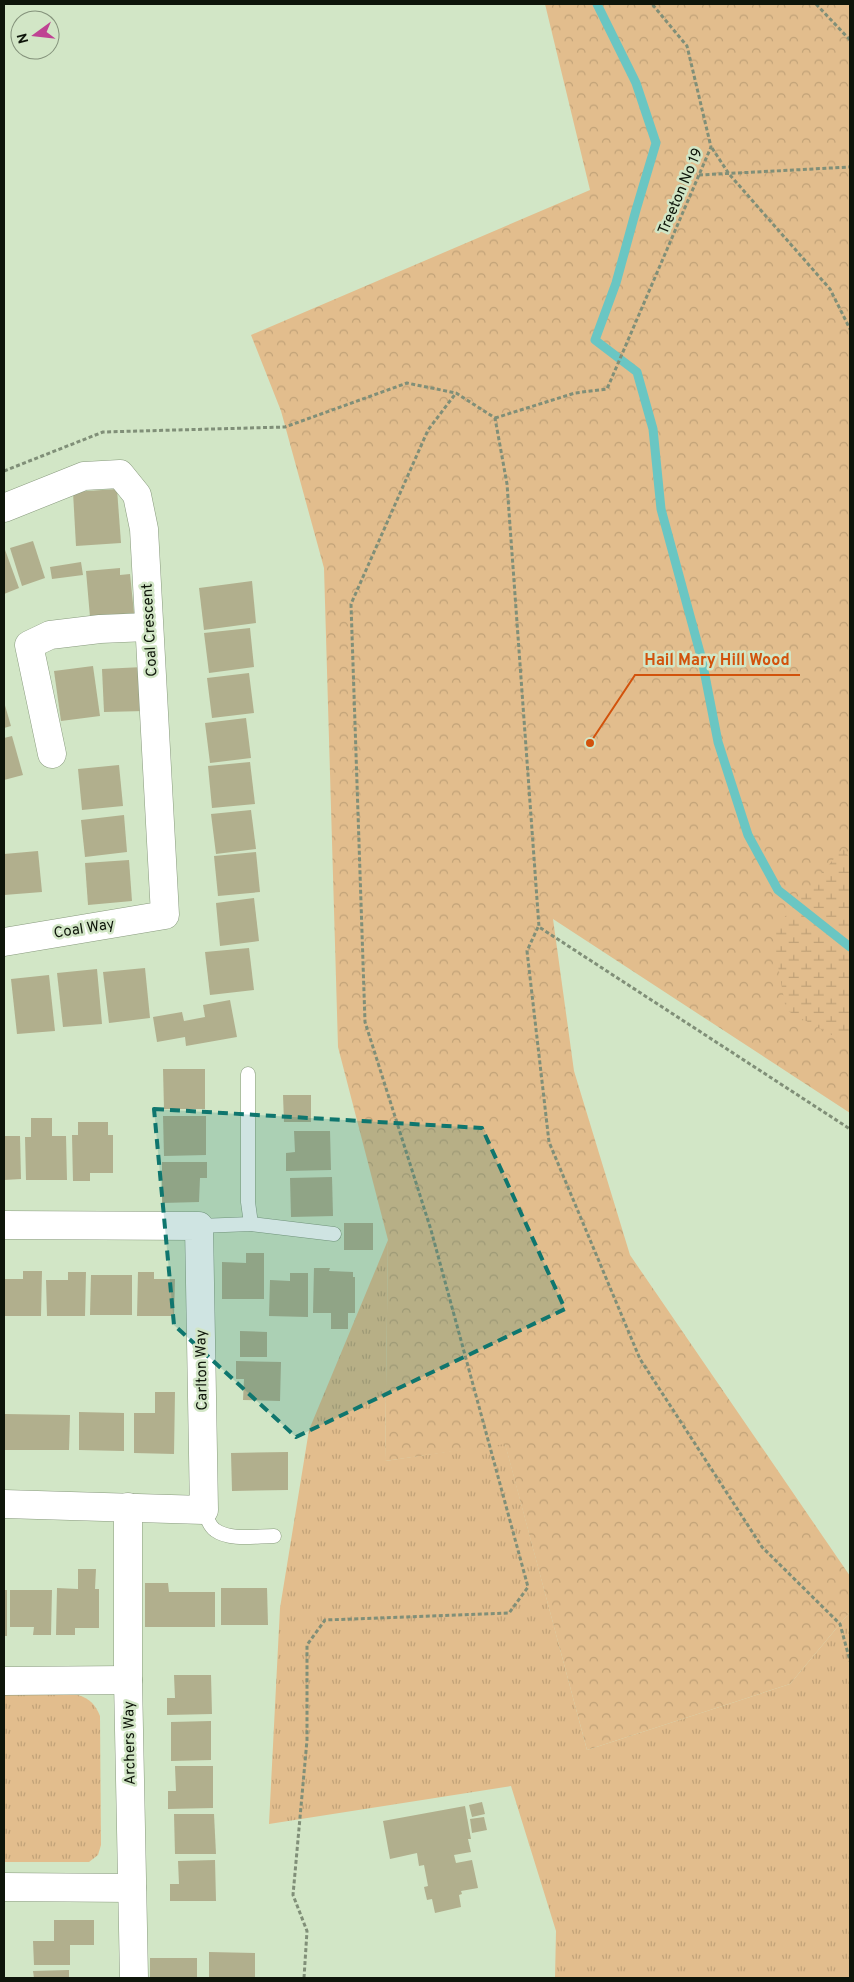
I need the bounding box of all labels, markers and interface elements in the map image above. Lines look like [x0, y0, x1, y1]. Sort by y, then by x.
north arrow [10, 10, 60, 60]
text: N [14, 31, 33, 45]
street label: Treeton No 19 [655, 146, 708, 238]
street label: Coal Crescent [139, 583, 162, 677]
callout: Hail Mary Hill Wood [635, 644, 800, 675]
text: Hail Mary Hill Wood [644, 651, 790, 671]
street label: Coal Way [52, 915, 116, 944]
street label: Carlton Way [192, 1329, 213, 1411]
street label: Archers Way [120, 1701, 141, 1785]

